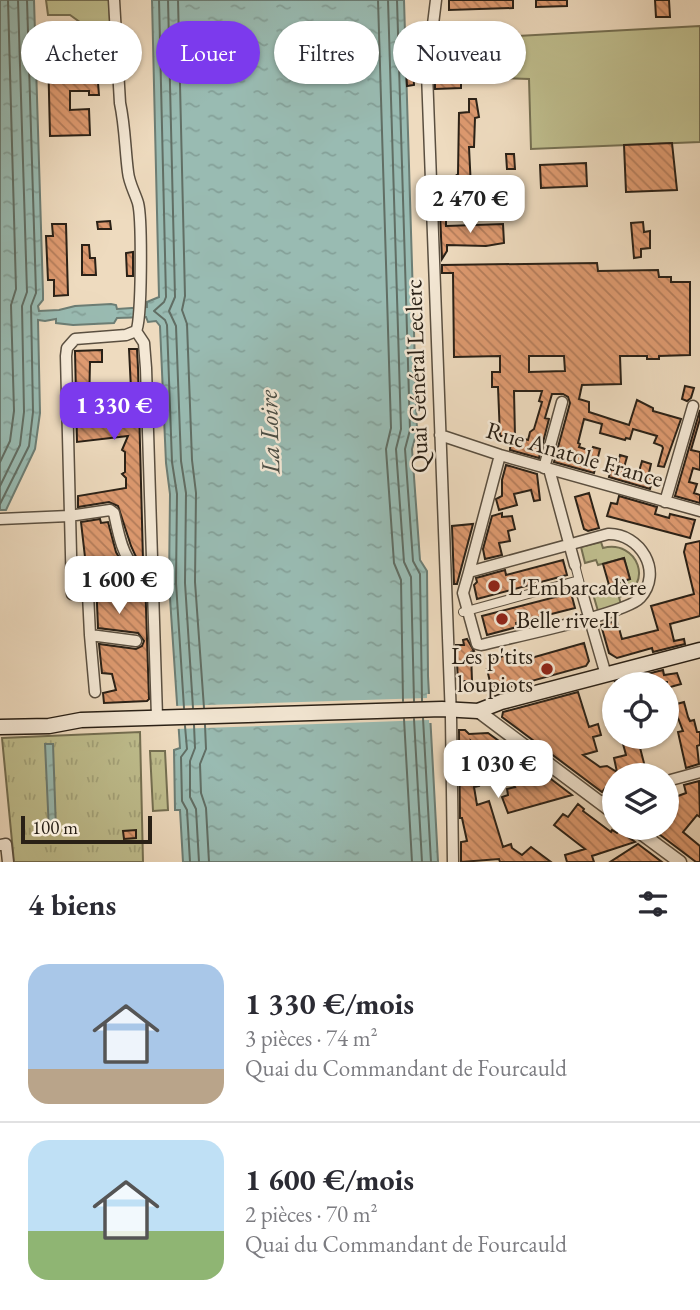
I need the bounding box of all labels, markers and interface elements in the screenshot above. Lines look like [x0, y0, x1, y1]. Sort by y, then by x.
chip: Acheter [21, 21, 142, 84]
chip: Louer [156, 21, 260, 84]
chip: Filtres [274, 21, 379, 84]
chip: Nouveau [393, 21, 526, 84]
pin: 2 470 € [405, 176, 535, 235]
text: 2 470 € [432, 183, 508, 213]
street label: Quai Général Leclerc [397, 278, 435, 474]
pin: 1 330 € [49, 382, 179, 442]
water label: La Loire [251, 388, 287, 476]
text: 1 330 € [76, 390, 152, 420]
street label: Rue Anatole France [483, 414, 667, 494]
pin: 1 600 € [54, 556, 184, 616]
text: 1 600 € [81, 564, 157, 594]
place label: L'Embarcadère [508, 571, 646, 602]
marker: L'Embarcadère [486, 578, 502, 594]
place label: Belle rive II [516, 604, 619, 635]
marker: Belle rive II [494, 611, 510, 627]
place label: Les p'tits loupiots [451, 640, 533, 699]
marker: Les p'tits loupiots [539, 661, 555, 677]
map controls [602, 672, 679, 840]
button: locate [602, 672, 679, 749]
pin: 1 030 € [433, 740, 563, 800]
text: 1 030 € [460, 748, 536, 778]
button: layers [602, 763, 679, 840]
scale bar [21, 813, 152, 845]
text: 100 m [32, 815, 78, 840]
text: 4 biens [28, 885, 116, 924]
icon: filters [634, 885, 672, 923]
text: 1 330 €/mois [245, 984, 414, 1023]
icon: home [84, 992, 168, 1076]
text: 3 pièces · 74 m² [245, 1023, 378, 1053]
text: Quai du Commandant de Fourcauld [245, 1053, 567, 1083]
text: 1 600 €/mois [245, 1160, 414, 1199]
icon: home [84, 1168, 168, 1252]
text: 2 pièces · 70 m² [245, 1199, 378, 1229]
text: Quai du Commandant de Fourcauld [245, 1229, 567, 1259]

